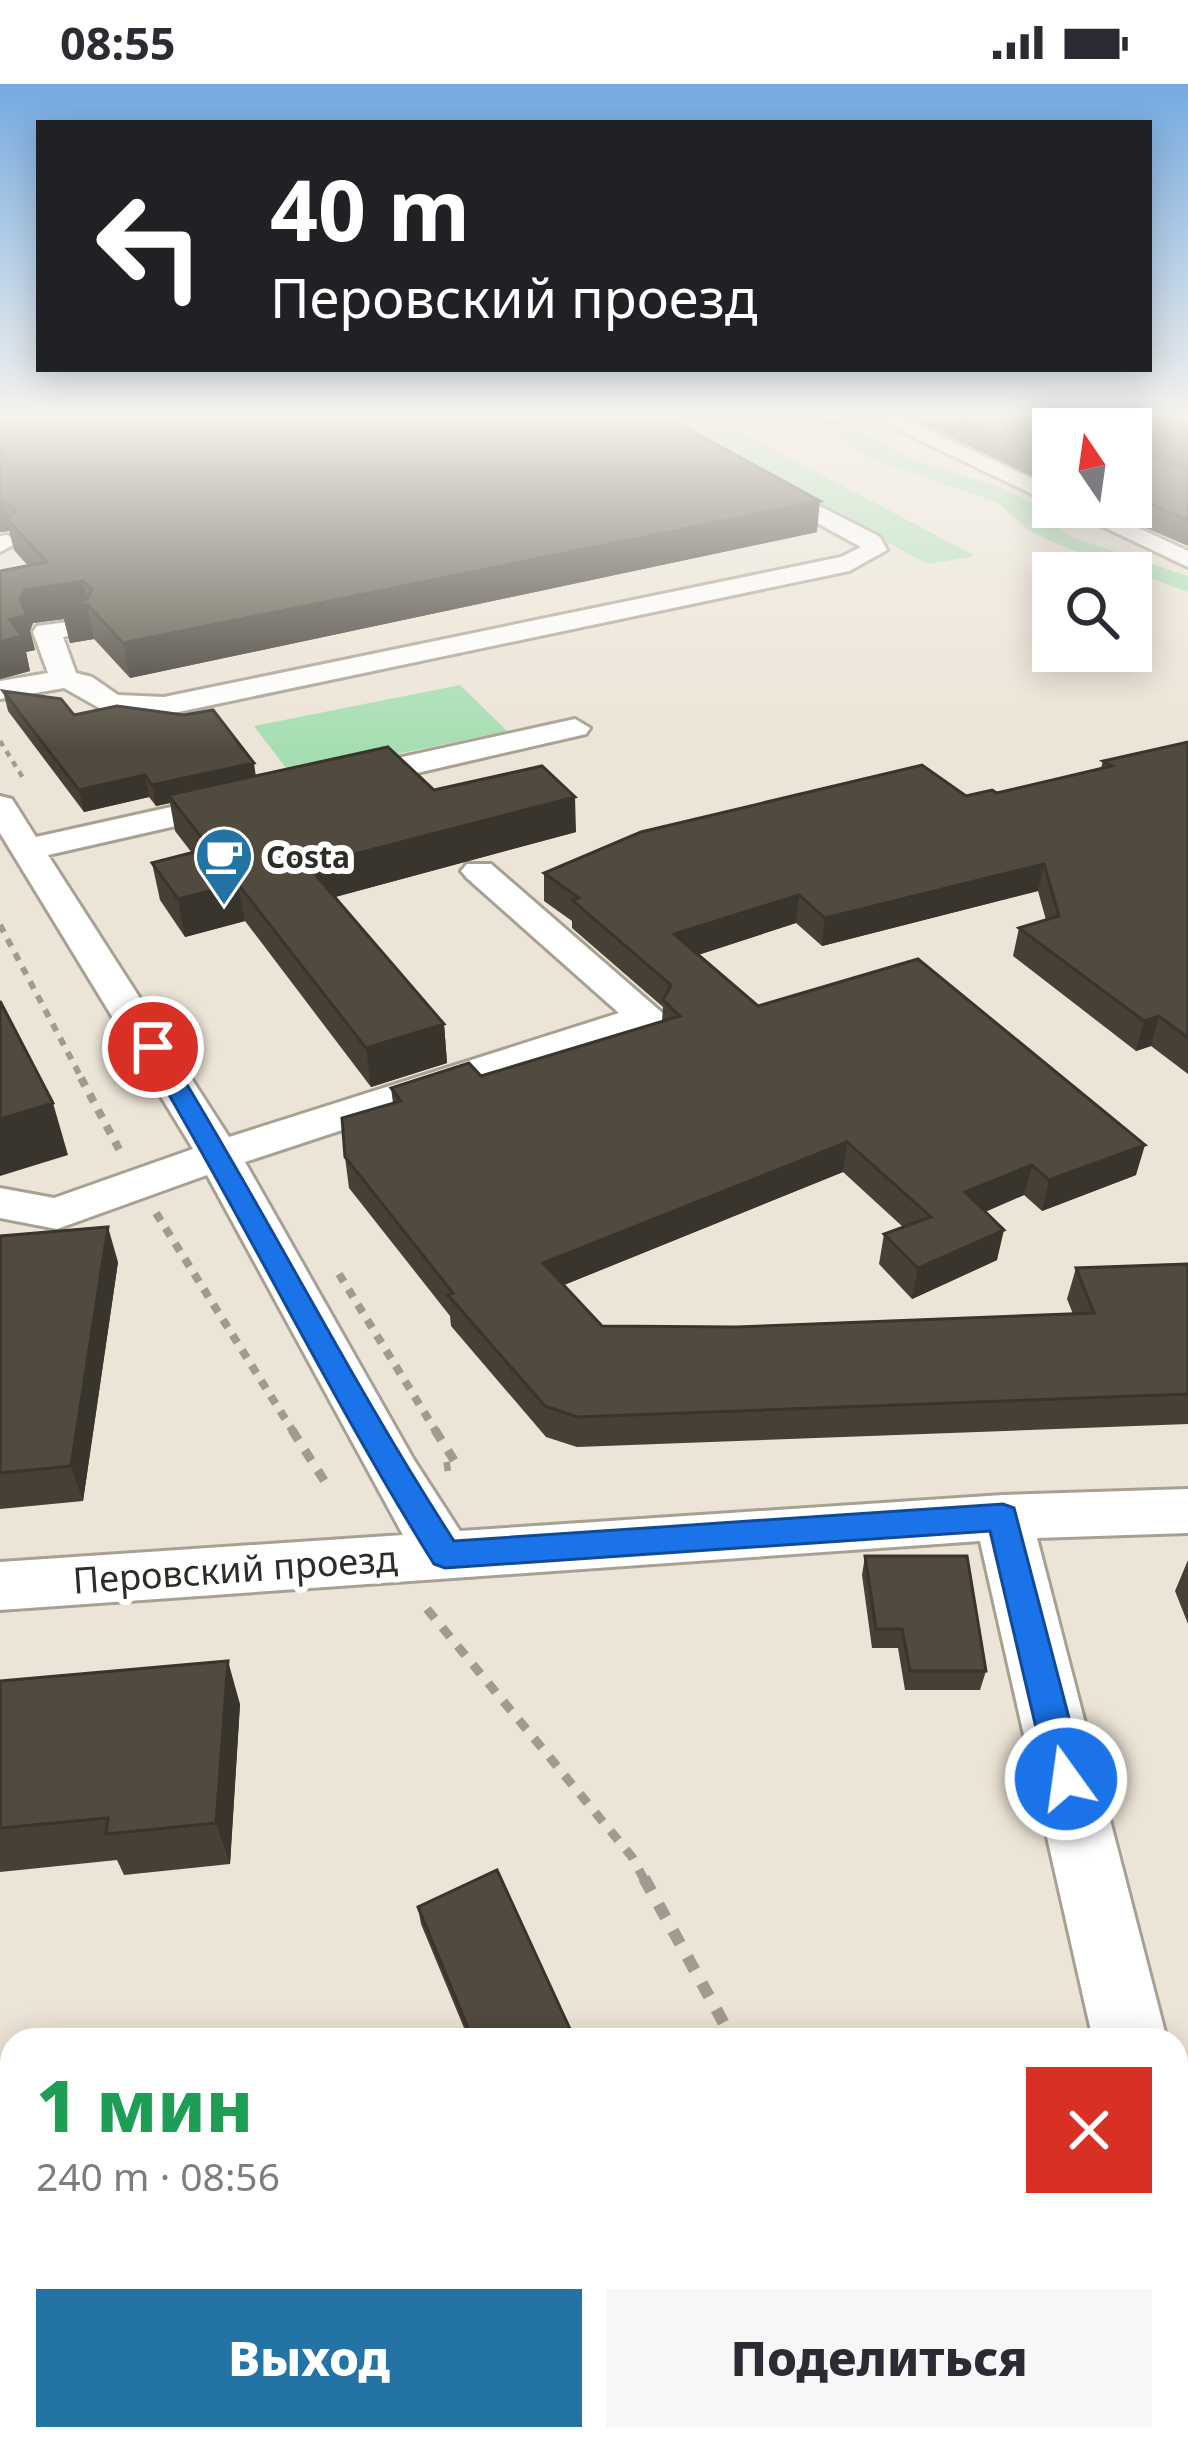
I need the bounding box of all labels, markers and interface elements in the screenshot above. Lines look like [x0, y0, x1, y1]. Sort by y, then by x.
text: 08:55 [60, 12, 176, 73]
text: 40 m [270, 151, 470, 266]
icon: left [72, 168, 228, 324]
text: Перовский проезд [270, 260, 758, 334]
north arrow [1032, 408, 1152, 528]
map controls [1032, 408, 1152, 672]
button: search [1032, 552, 1152, 672]
cafe icon: Costa [193, 825, 255, 907]
place label: Costa [266, 836, 350, 877]
pin [102, 996, 204, 1098]
icon: arrive [120, 1014, 186, 1080]
street label: Перовский проезд [71, 1533, 399, 1605]
position arrow [1003, 1716, 1129, 1842]
text: 1 мин [36, 2055, 253, 2153]
button: close [1026, 2067, 1152, 2193]
text: 240 m · 08:56 [36, 2149, 280, 2202]
button: Выход [36, 2289, 582, 2427]
button: Поделиться [606, 2289, 1152, 2427]

